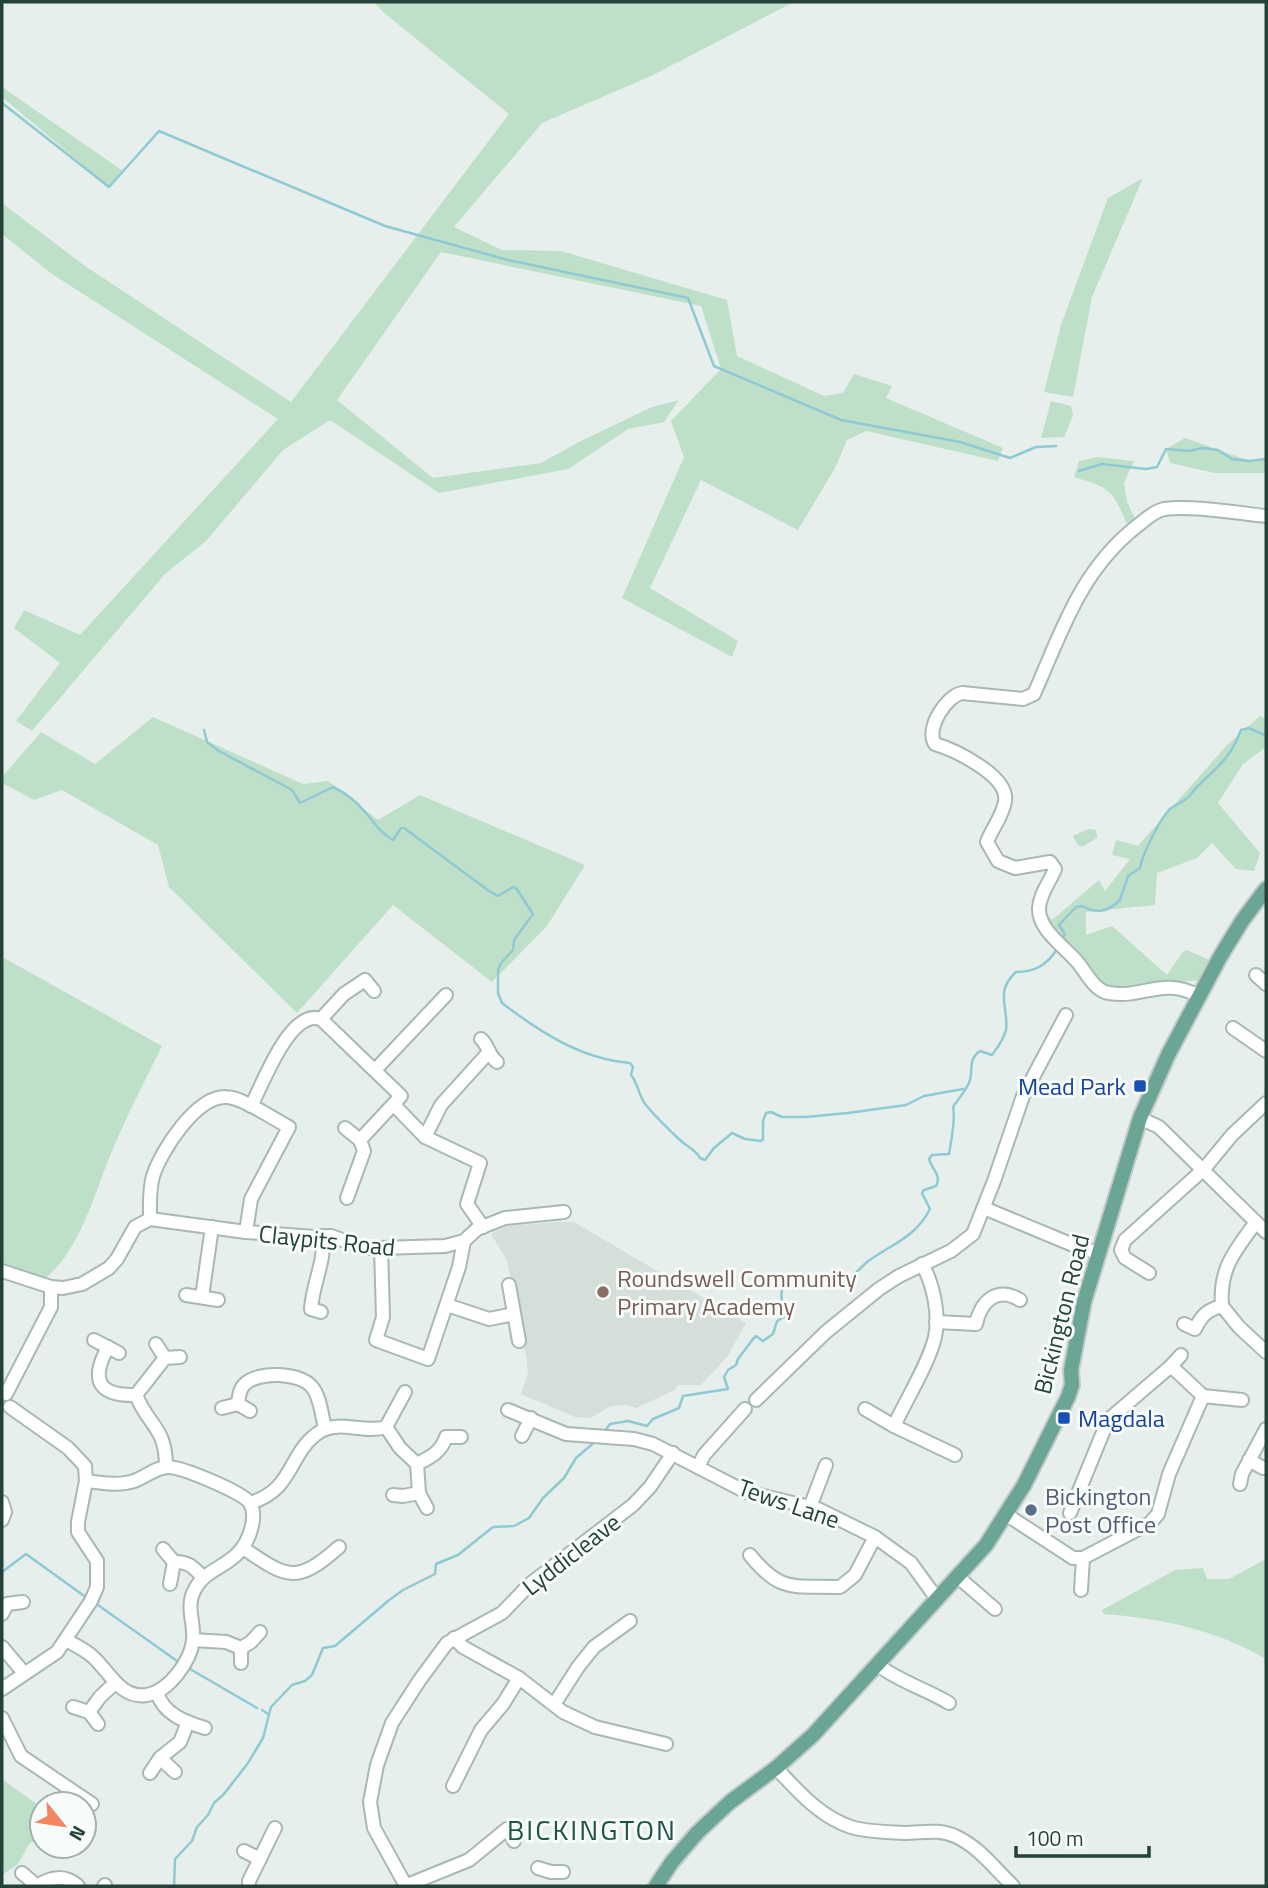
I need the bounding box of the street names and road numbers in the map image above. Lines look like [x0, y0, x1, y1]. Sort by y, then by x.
street label: Claypits Road [257, 1215, 397, 1265]
street label: Bickington Road [1024, 1230, 1098, 1398]
street label: Tews Lane [733, 1469, 845, 1537]
street label: Lyddicleave [514, 1504, 628, 1604]

